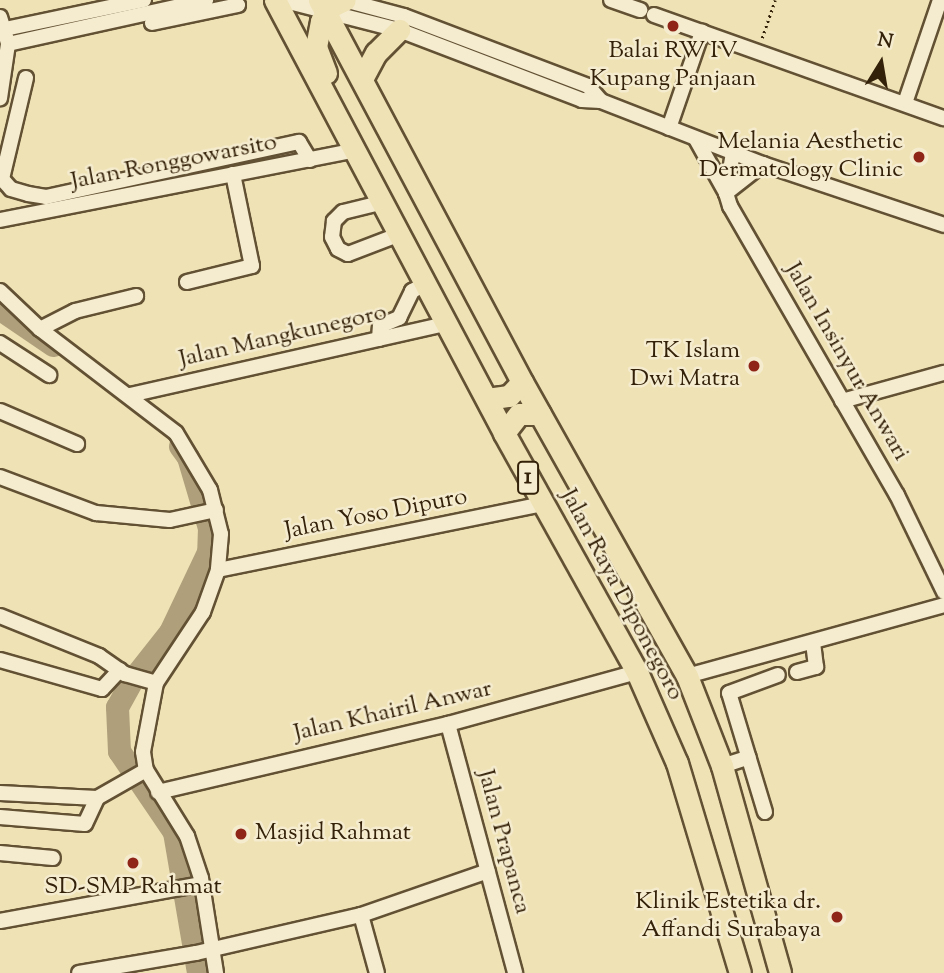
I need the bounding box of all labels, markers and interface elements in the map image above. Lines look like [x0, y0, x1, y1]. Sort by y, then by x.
marker: Balai RW IV Kupang Panjaan [665, 18, 681, 34]
text: N [875, 27, 895, 57]
north arrow [846, 28, 916, 98]
place label: Balai RW IV Kupang Panjaan [590, 38, 756, 94]
street label: Jalan Ronggowarsito [68, 129, 280, 197]
place label: Melania Aesthetic Dermatology Clinic [699, 129, 903, 185]
marker: Melania Aesthetic Dermatology Clinic [909, 147, 929, 167]
street label: Jalan Insinyur Anwari [777, 258, 915, 466]
street label: Jalan Mangkunegoro [176, 299, 390, 375]
place label: TK Islam Dwi Matra [630, 338, 740, 394]
marker: TK Islam Dwi Matra [746, 358, 762, 374]
road number: 1 [516, 458, 540, 498]
street label: Jalan Yoso Dipuro [282, 483, 470, 547]
street label: Jalan Raya Diponegoro [553, 484, 689, 706]
street label: Jalan Khairil Anwar [291, 675, 495, 749]
street label: Jalan Prapanca [470, 767, 536, 917]
place label: Masjid Rahmat [255, 820, 411, 848]
marker: Masjid Rahmat [233, 826, 249, 842]
marker: SD-SMP Rahmat [125, 855, 141, 871]
place label: SD-SMP Rahmat [44, 874, 222, 902]
place label: Klinik Estetika dr. Affandi Surabaya [635, 889, 821, 945]
marker: Klinik Estetika dr. Affandi Surabaya [827, 907, 847, 927]

